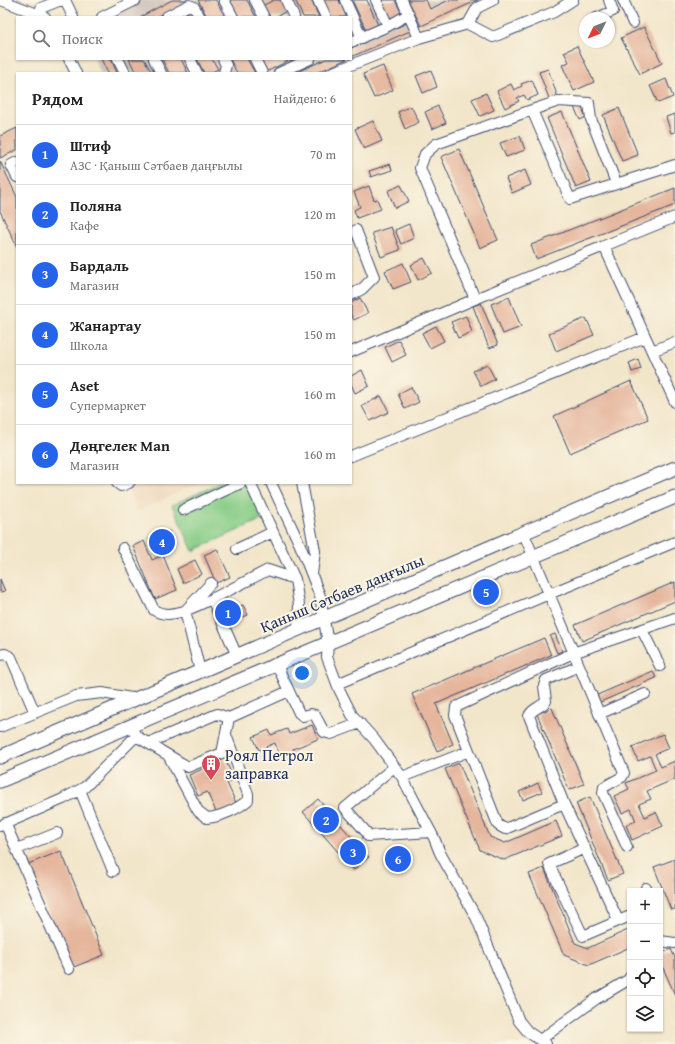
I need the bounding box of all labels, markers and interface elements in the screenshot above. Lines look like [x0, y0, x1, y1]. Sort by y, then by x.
north arrow [579, 12, 615, 48]
search box [16, 16, 352, 60]
icon: search [30, 27, 52, 49]
text: Поиск [62, 28, 103, 49]
text: Рядом [32, 86, 83, 111]
text: Найдено: 6 [274, 89, 336, 108]
text: Штиф [70, 135, 111, 156]
text: 1 [42, 145, 48, 164]
text: 70 m [310, 145, 336, 164]
text: АЗС · Қаныш Сәтбаев даңғылы [70, 156, 243, 175]
text: Поляна [70, 195, 122, 216]
text: 2 [42, 205, 48, 224]
text: 120 m [304, 205, 336, 224]
text: Кафе [70, 216, 99, 235]
text: Бардаль [70, 255, 129, 276]
text: 3 [42, 265, 48, 284]
text: 150 m [304, 265, 336, 284]
text: Магазин [70, 276, 119, 295]
text: Жанартау [70, 315, 141, 336]
text: 4 [42, 325, 48, 344]
text: 150 m [304, 325, 336, 344]
text: Школа [70, 336, 108, 355]
text: Aset [70, 375, 99, 396]
text: 5 [42, 385, 48, 404]
text: 160 m [304, 385, 336, 404]
text: Супермаркет [70, 396, 146, 415]
text: Дөңгелек Man [70, 435, 170, 456]
text: 6 [42, 445, 48, 464]
text: 160 m [304, 445, 336, 464]
text: Магазин [70, 456, 119, 475]
pin: 4 [149, 527, 175, 557]
street label: Қаныш Сәтбаев даңғылы [256, 548, 428, 638]
pin: 5 [473, 577, 499, 607]
pin: 1 [215, 598, 241, 628]
your location [292, 663, 312, 683]
place label: Роял Петрол заправка [225, 743, 314, 785]
building icon: Роял Петрол заправка [200, 753, 222, 781]
pin: 2 [313, 805, 339, 835]
pin: 3 [340, 837, 366, 867]
pin: 6 [385, 844, 411, 874]
map controls [627, 888, 663, 1032]
button: + [627, 888, 663, 924]
button: − [627, 924, 663, 960]
button: locate [627, 960, 663, 996]
button: layers [627, 996, 663, 1032]

